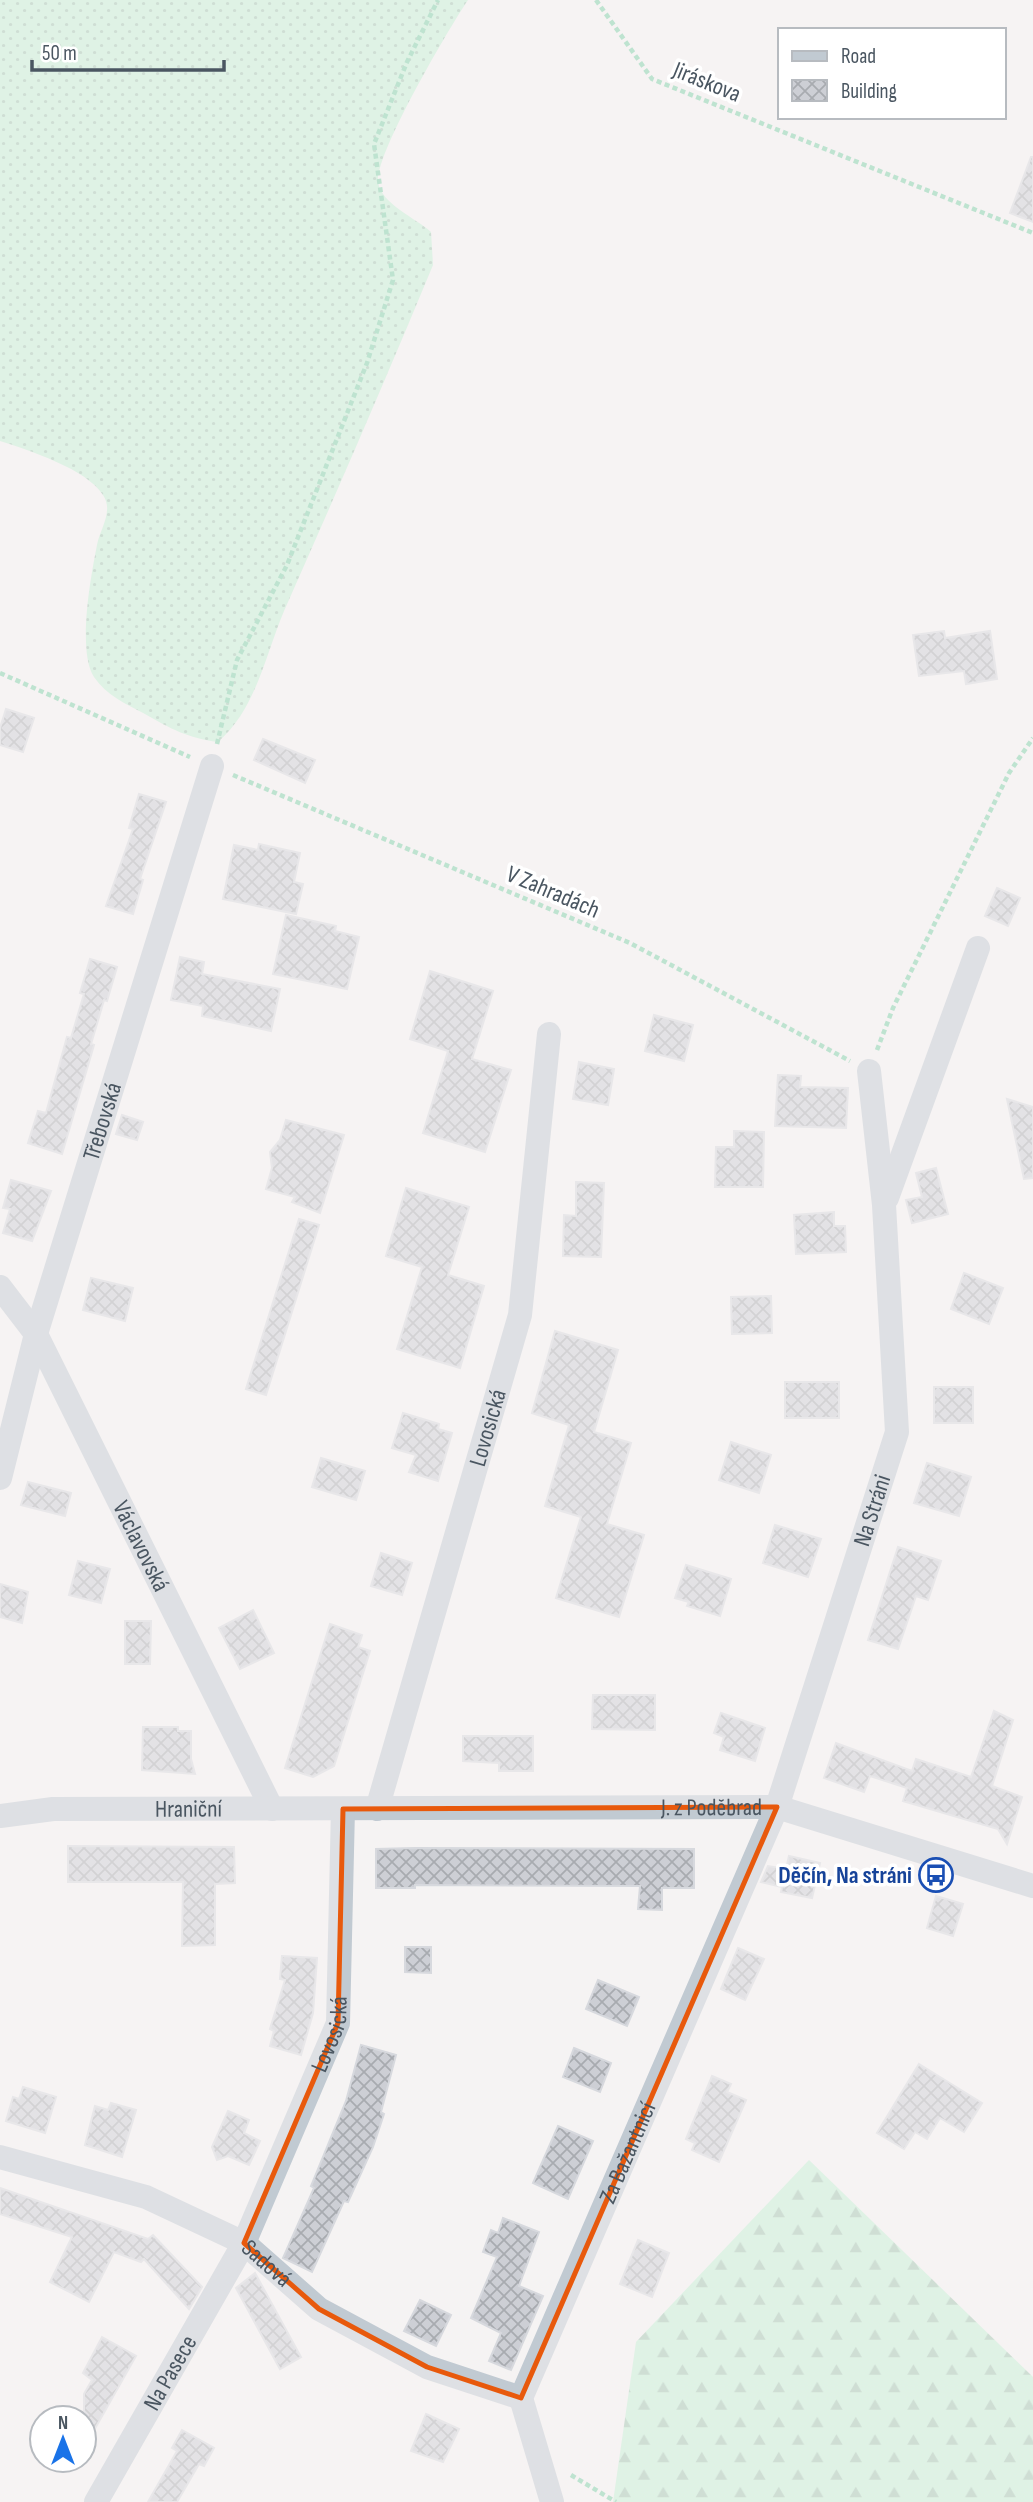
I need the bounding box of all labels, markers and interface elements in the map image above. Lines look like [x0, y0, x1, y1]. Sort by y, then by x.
scale bar [32, 28, 224, 72]
legend [778, 28, 1005, 119]
text: 50 m [42, 41, 77, 66]
text: Road [841, 44, 876, 69]
street label: Jiráskova [668, 55, 745, 109]
text: Building [841, 79, 897, 104]
street label: V Zahradách [502, 859, 604, 925]
street label: Třebovská [76, 1079, 128, 1164]
street label: Lovosická [463, 1386, 512, 1469]
street label: Na Stráni [847, 1471, 897, 1550]
street label: Václavovská [107, 1496, 176, 1596]
street label: J. z Poděbrad [660, 1793, 762, 1822]
street label: Hraniční [155, 1794, 223, 1823]
bus stop icon: Děčín, Na stráni [917, 1856, 955, 1894]
place label: Děčín, Na stráni [778, 1861, 912, 1890]
street label: Lovosická [304, 1996, 353, 2076]
street label: Za Bažantnicí [593, 2097, 662, 2208]
street label: Sadová [236, 2233, 298, 2293]
street label: Na Pasece [137, 2330, 203, 2415]
north arrow [28, 2404, 98, 2474]
text: N [58, 2412, 68, 2435]

